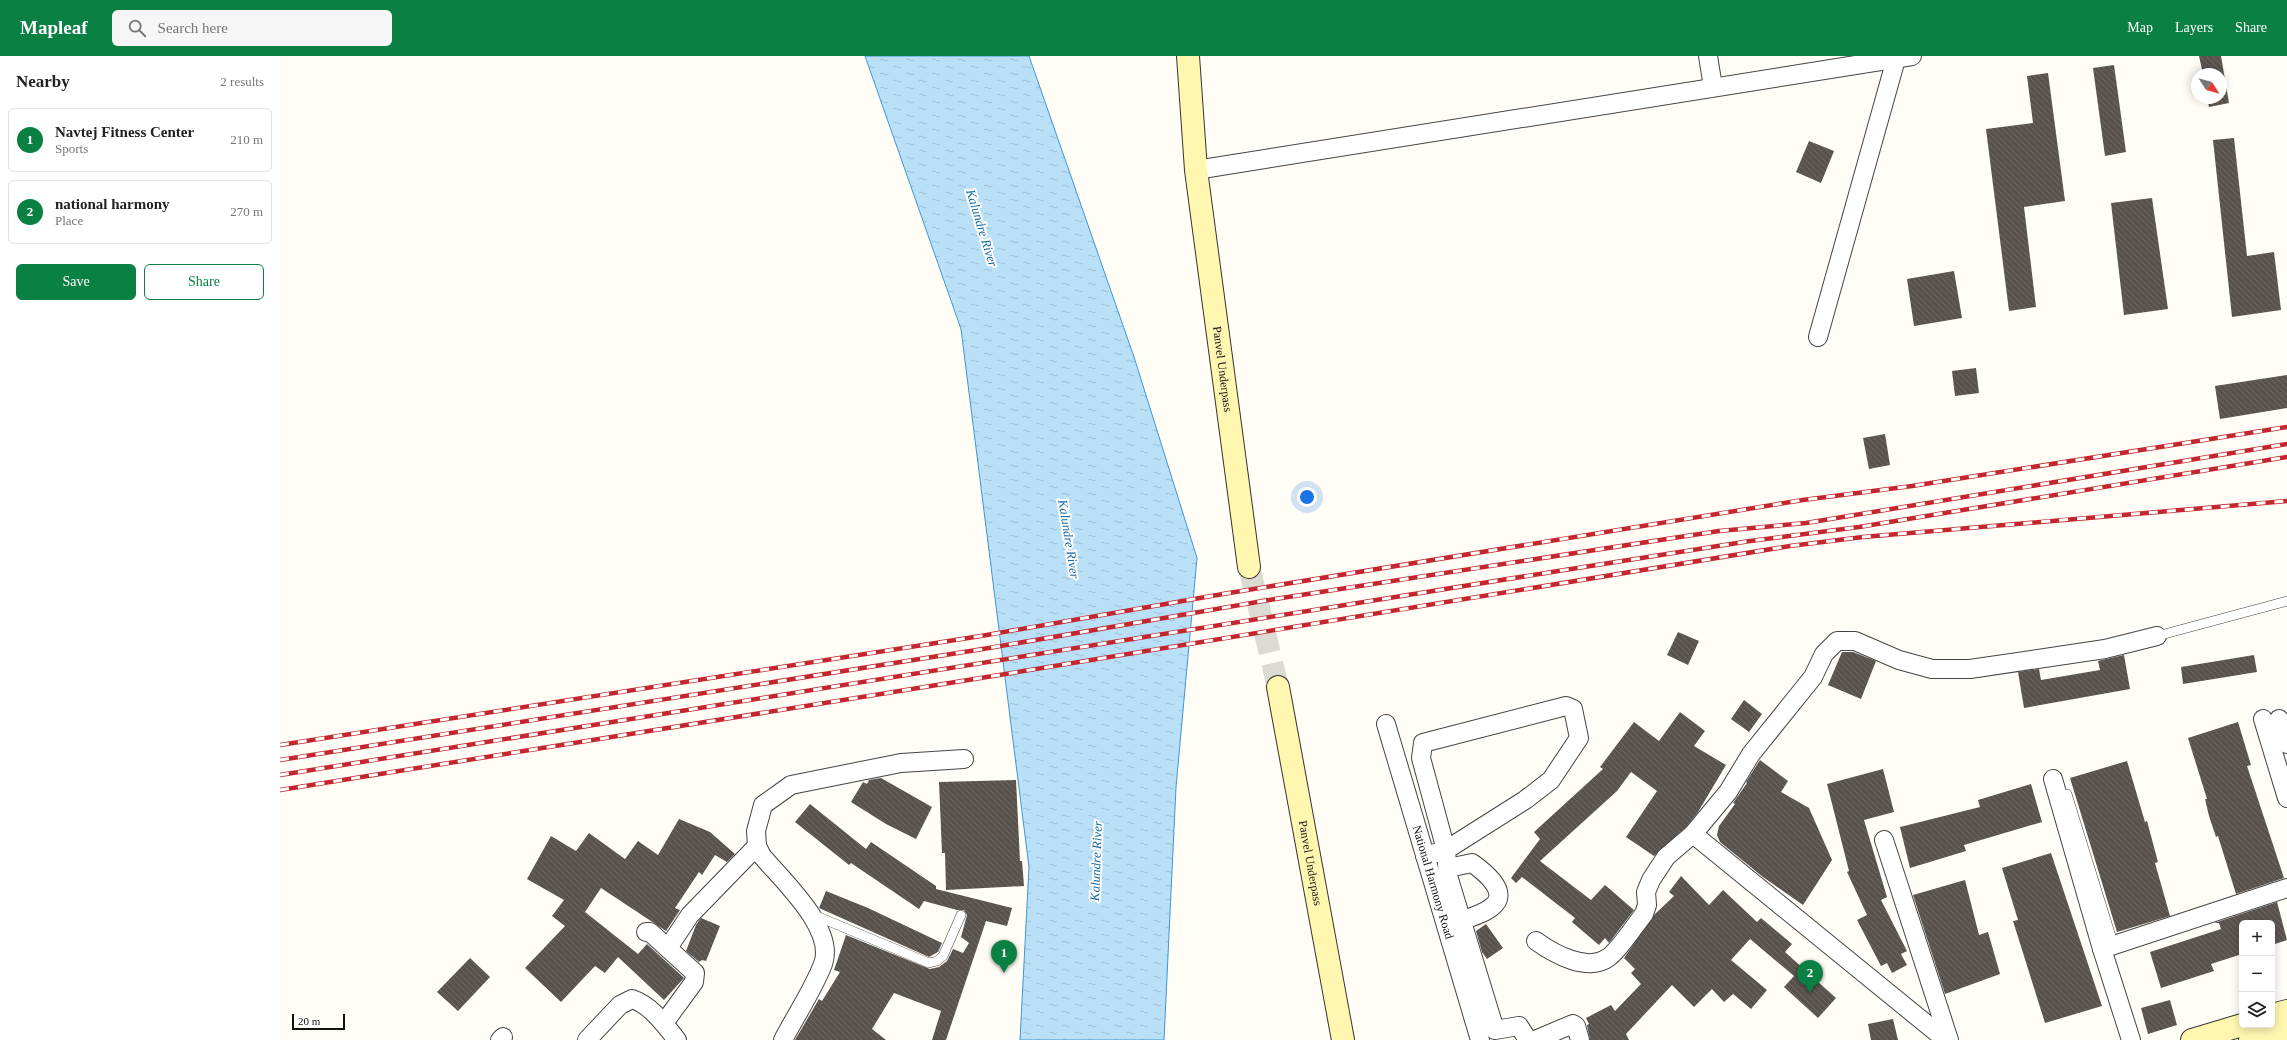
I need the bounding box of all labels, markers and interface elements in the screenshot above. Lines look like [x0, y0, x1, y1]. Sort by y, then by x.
search box [112, 10, 392, 46]
text: Mapleaf [20, 17, 88, 38]
icon: search [126, 17, 148, 39]
text: Search here [158, 20, 228, 36]
text: Map [2127, 20, 2153, 35]
text: Layers [2175, 20, 2213, 35]
text: Share [2235, 20, 2267, 35]
north arrow [2191, 68, 2227, 104]
text: Nearby [16, 72, 70, 91]
text: 2 results [220, 74, 264, 89]
text: Navtej Fitness Center [55, 124, 194, 140]
text: 1 [27, 132, 33, 147]
text: 210 m [230, 132, 263, 147]
text: Sports [55, 141, 88, 156]
water label: Kalundre River [963, 187, 1001, 269]
text: national harmony [55, 196, 170, 212]
text: 2 [27, 204, 33, 219]
text: 270 m [230, 204, 263, 219]
text: Place [55, 213, 83, 228]
button: Save [16, 264, 136, 300]
button: Share [144, 264, 264, 300]
street label: Panvel Underpass [1210, 325, 1235, 413]
your location [1297, 487, 1317, 507]
water label: Kalundre River [1055, 497, 1083, 581]
street label: Panvel Underpass [1296, 819, 1325, 907]
water label: Kalundre River [1087, 820, 1105, 902]
street label: National Harmony Road [1410, 824, 1457, 941]
map controls [2239, 920, 2275, 1028]
button: + [2239, 920, 2275, 956]
pin: 1 [991, 940, 1017, 973]
button: − [2239, 956, 2275, 992]
pin: 2 [1797, 960, 1823, 993]
button: layers [2239, 992, 2275, 1028]
scale bar [292, 1012, 345, 1031]
text: 20 m [298, 1015, 320, 1027]

